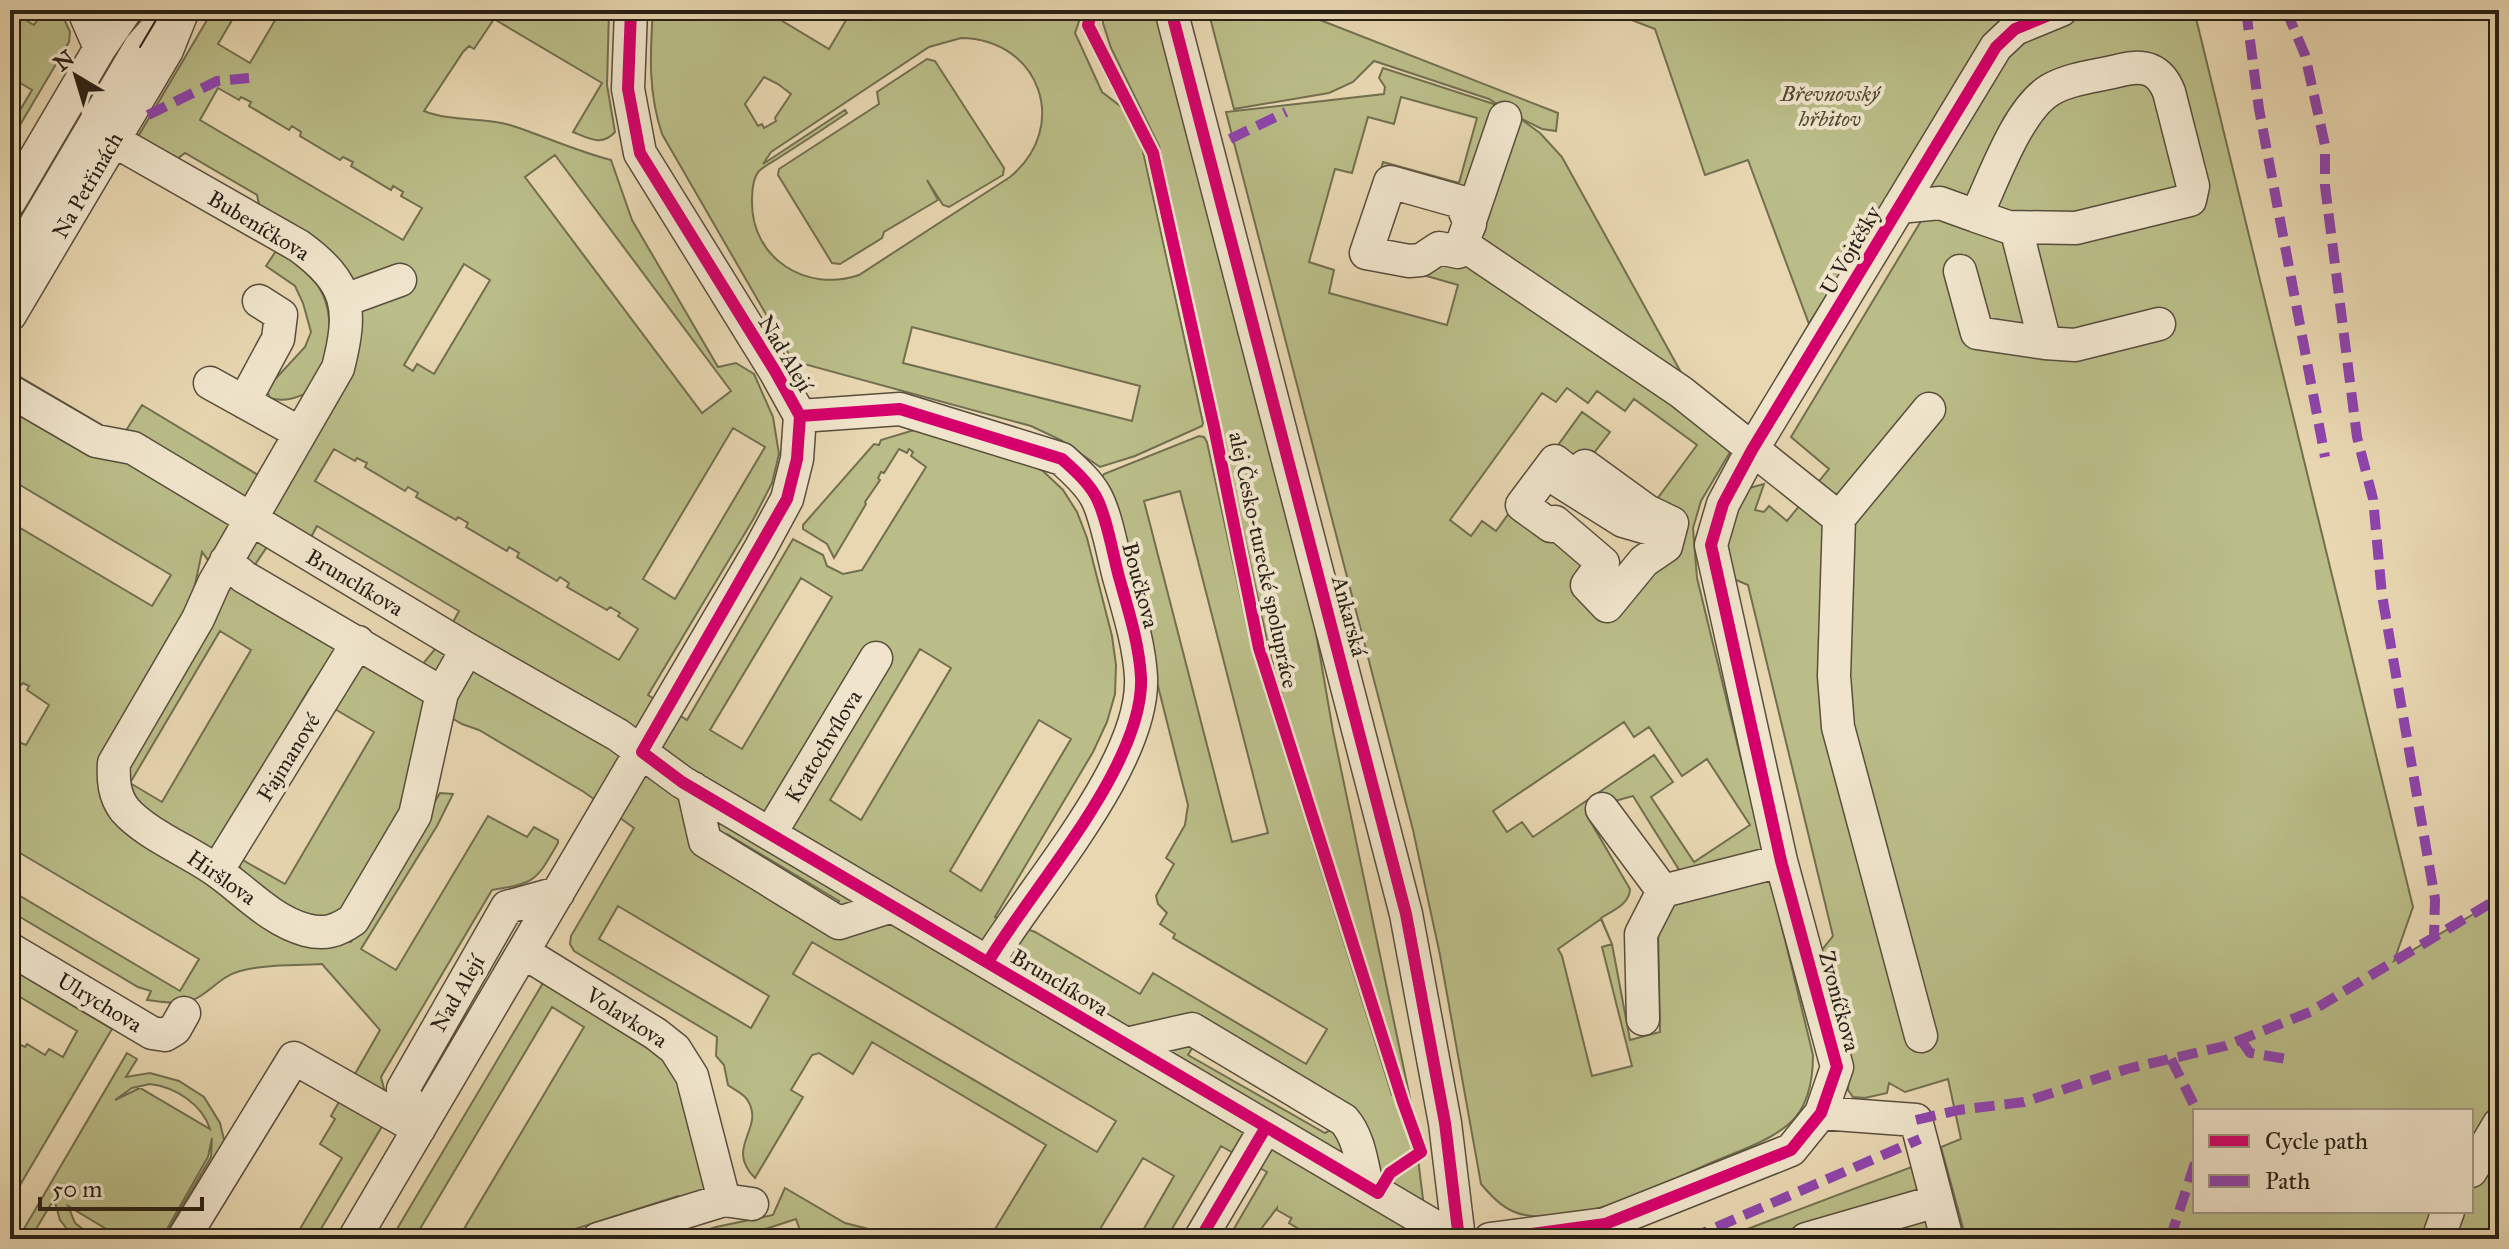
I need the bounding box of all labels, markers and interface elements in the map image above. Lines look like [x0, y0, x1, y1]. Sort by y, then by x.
north arrow [36, 36, 116, 116]
text: N [48, 44, 80, 77]
park label: Břevnovský hřbitov [1779, 80, 1882, 132]
street label: Na Petřinách [46, 127, 129, 243]
street label: Bubeníčkova [203, 184, 315, 267]
street label: U Vojtěšky [1814, 200, 1887, 299]
street label: Nad Alejí [752, 310, 819, 397]
street label: alej Česko-turecké spolupráce [1223, 429, 1304, 691]
street label: Boučkova [1116, 539, 1165, 632]
street label: Brunclíkova [301, 543, 409, 622]
street label: Ankarská [1326, 572, 1373, 660]
street label: Kratochvílova [779, 684, 868, 808]
street label: Fajmanové [251, 708, 326, 806]
street label: Hiršlova [182, 844, 262, 911]
street label: Brunclíkova [1006, 943, 1114, 1022]
street label: Zvoníčkova [1813, 948, 1866, 1055]
street label: Nad Alejí [425, 949, 491, 1037]
street label: Ulrychova [52, 967, 148, 1039]
street label: Volavkova [580, 981, 673, 1054]
legend [2193, 1109, 2473, 1213]
text: Cycle path [2265, 1126, 2368, 1156]
scale bar [40, 1161, 202, 1211]
text: Path [2265, 1166, 2310, 1196]
text: 50 m [52, 1174, 102, 1204]

